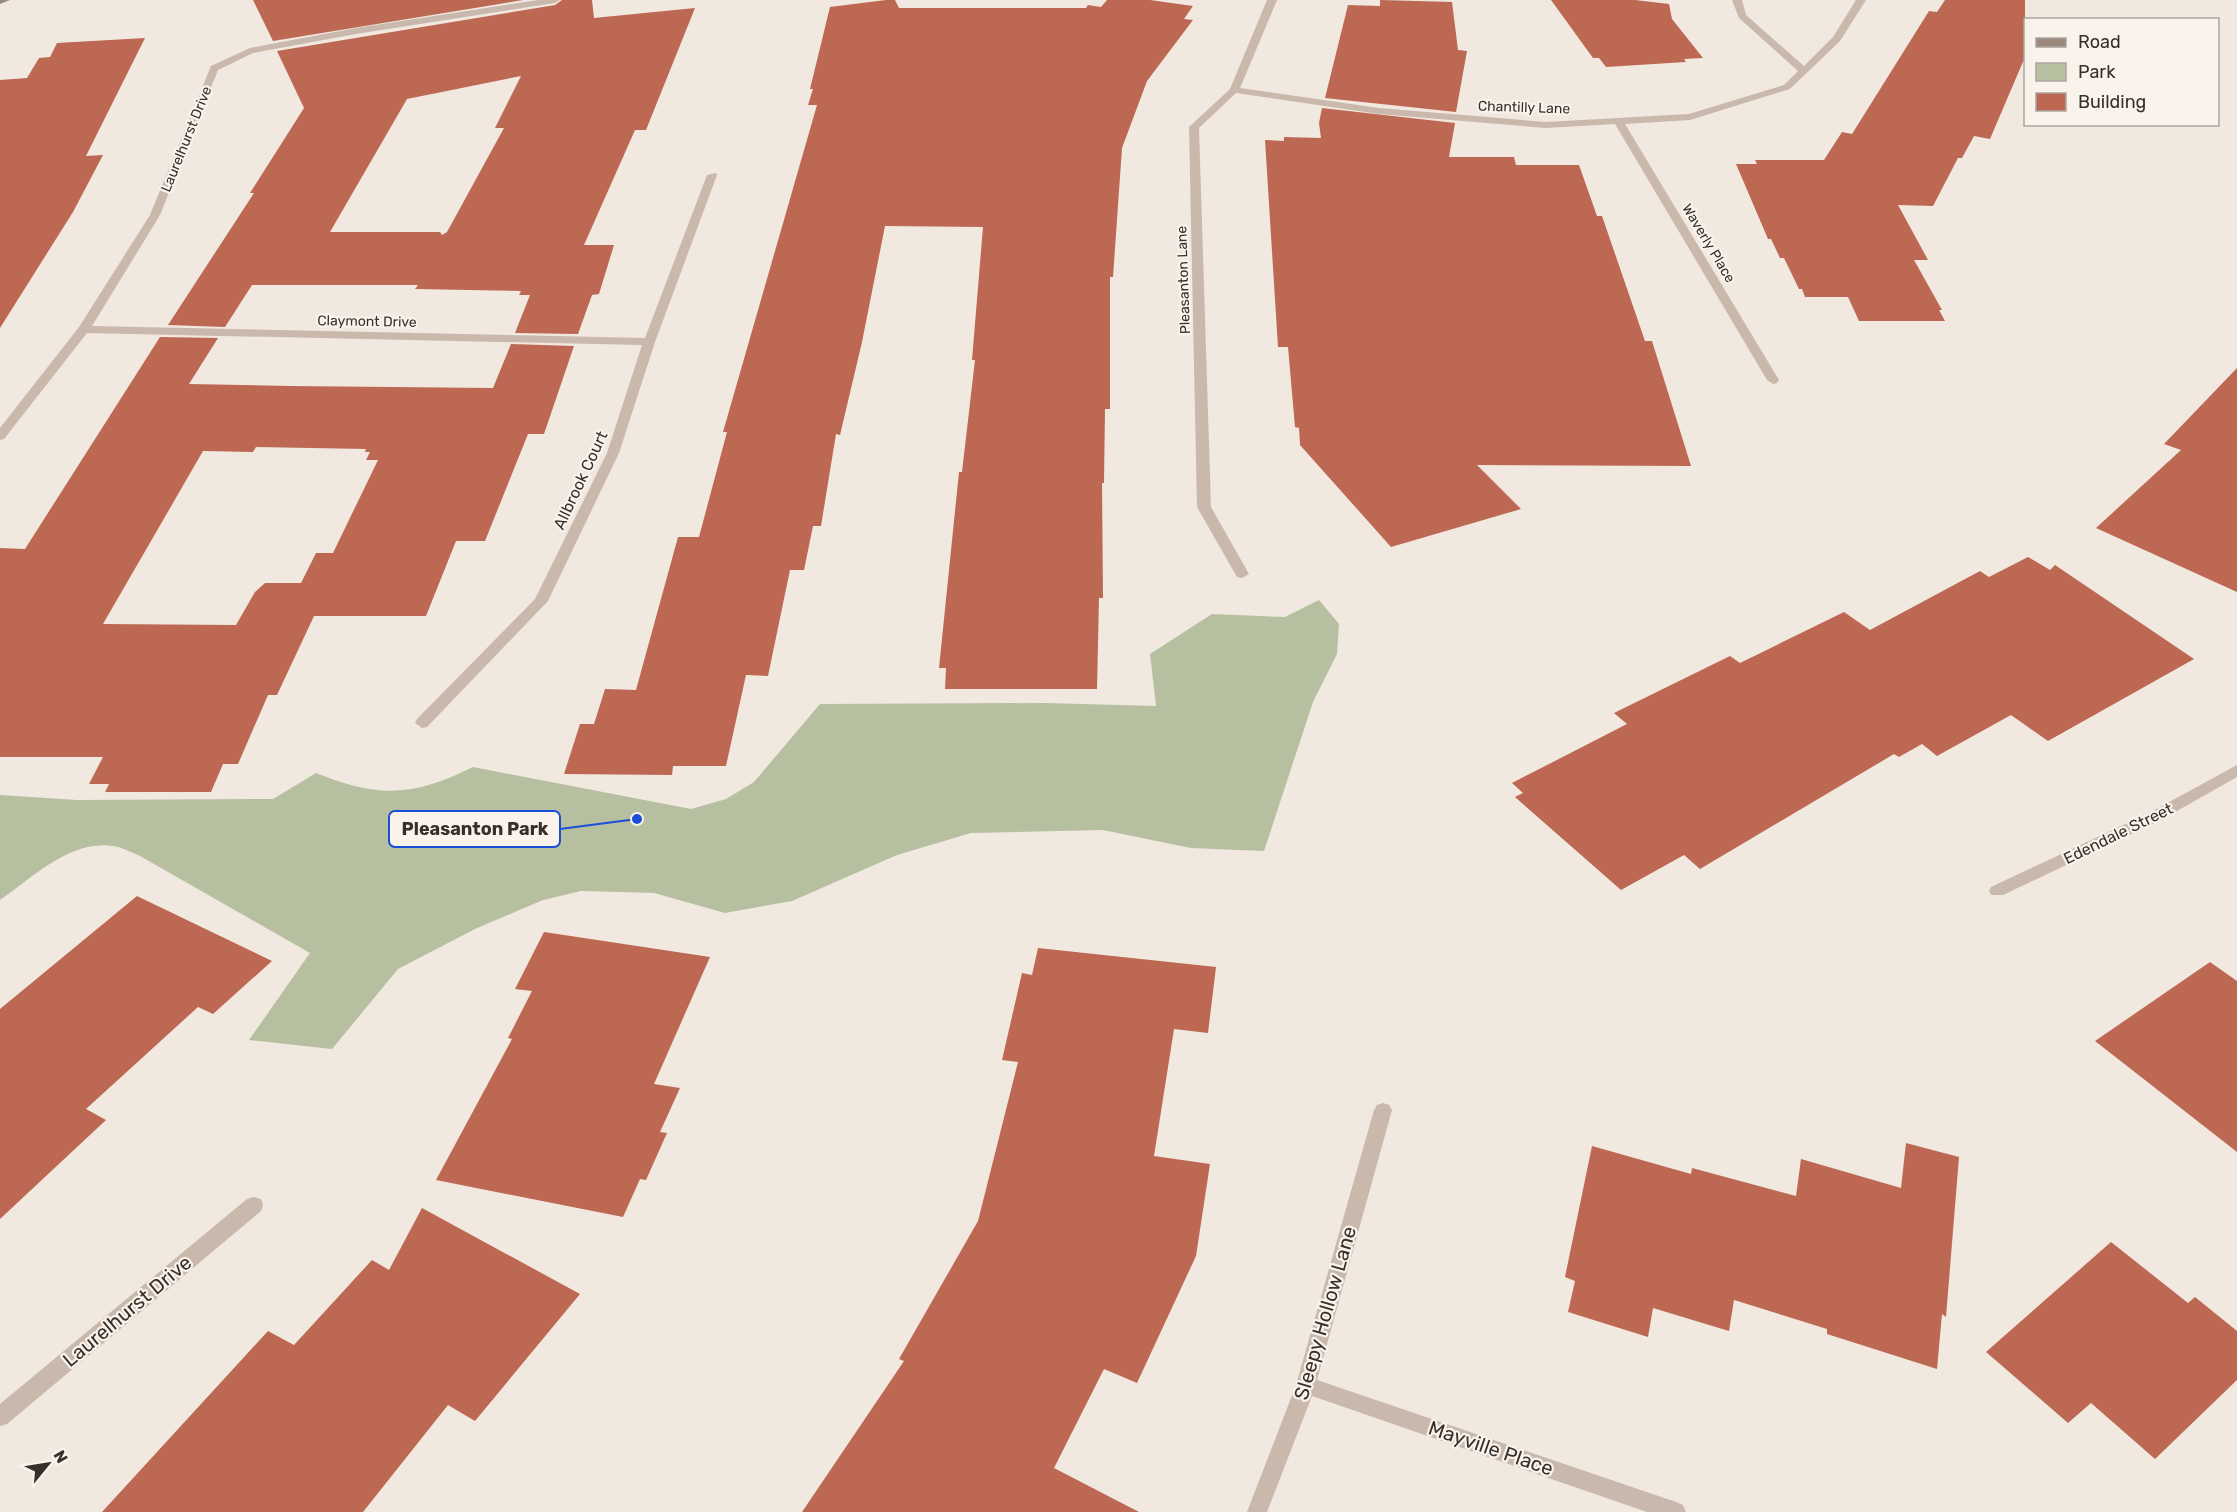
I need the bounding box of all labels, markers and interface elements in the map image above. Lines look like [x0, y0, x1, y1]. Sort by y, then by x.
legend [2024, 18, 2219, 126]
text: Road [2078, 31, 2121, 53]
text: Park [2078, 61, 2116, 83]
street label: Laurelhurst Drive [158, 84, 215, 195]
text: Building [2078, 91, 2146, 113]
street label: Chantilly Lane [1478, 97, 1571, 118]
street label: Waverly Place [1678, 201, 1739, 286]
street label: Pleasanton Lane [1173, 225, 1194, 335]
street label: Claymont Drive [317, 312, 417, 331]
street label: Allbrook Court [549, 428, 611, 532]
street label: Edendale Street [2060, 799, 2176, 868]
callout: Pleasanton Park [389, 811, 560, 847]
text: Pleasanton Park [402, 818, 549, 840]
street label: Sleepy Hollow Lane [1289, 1223, 1361, 1403]
street label: Laurelhurst Drive [58, 1250, 196, 1372]
street label: Mayville Place [1425, 1415, 1557, 1481]
north arrow [18, 1434, 78, 1494]
text: N [49, 1447, 72, 1466]

